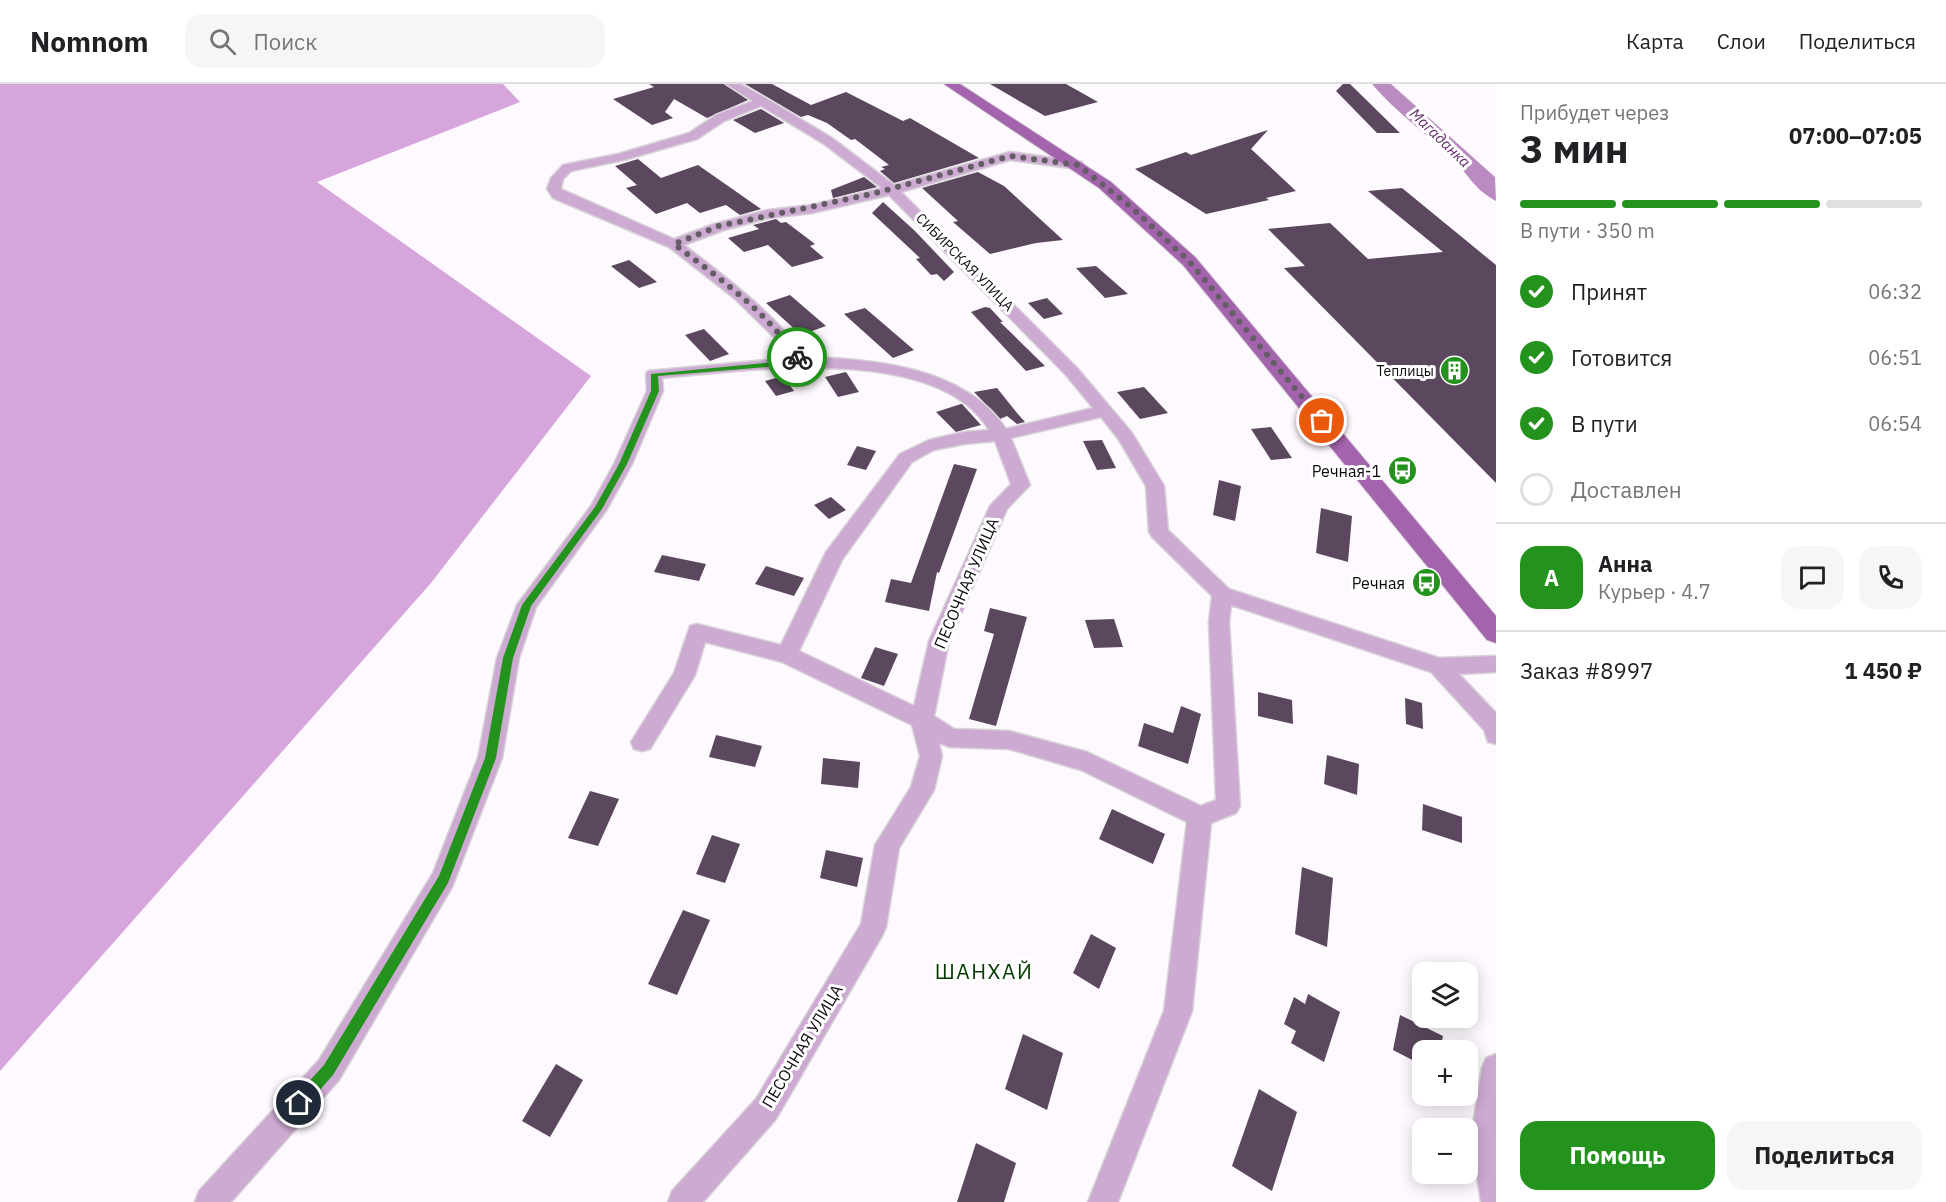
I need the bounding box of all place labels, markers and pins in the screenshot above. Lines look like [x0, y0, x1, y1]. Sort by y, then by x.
building icon: Теплицы [1439, 355, 1471, 387]
place label: Теплицы [1377, 362, 1434, 380]
pin [1296, 395, 1347, 446]
bus stop icon: Речная-1 [1386, 455, 1418, 487]
place label: Речная-1 [1312, 461, 1381, 481]
bus stop icon: Речная [1410, 567, 1442, 599]
place label: Речная [1352, 573, 1405, 593]
pin [273, 1077, 324, 1128]

